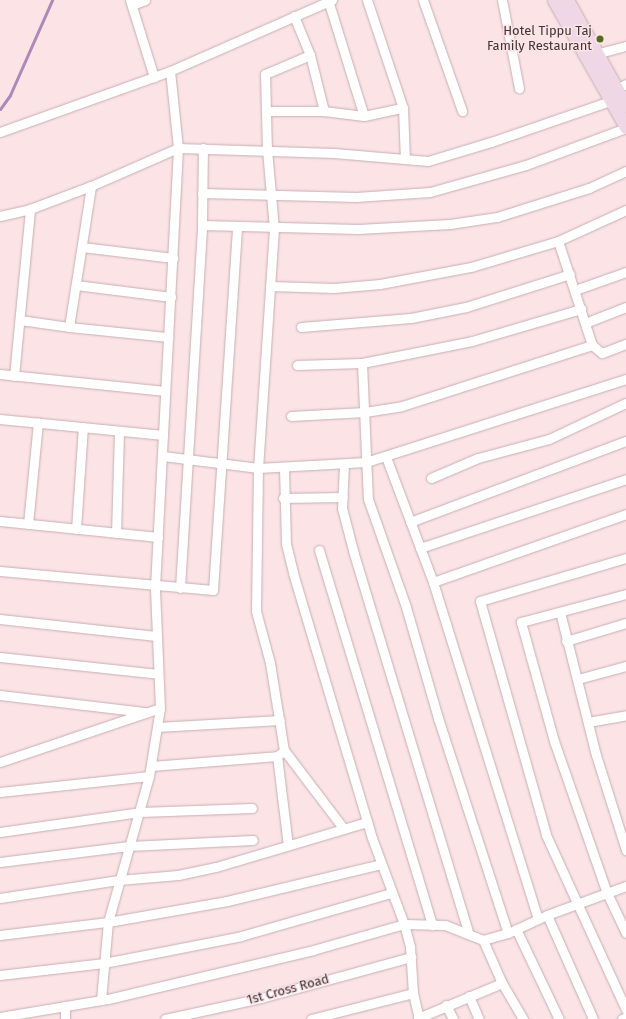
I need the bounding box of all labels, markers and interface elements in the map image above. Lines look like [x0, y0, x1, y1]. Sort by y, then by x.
place label: Hotel Tippu Taj Family Restaurant [487, 24, 592, 55]
marker: Hotel Tippu Taj Family Restaurant [595, 34, 605, 44]
street label: 1st Cross Road [245, 972, 331, 1008]

